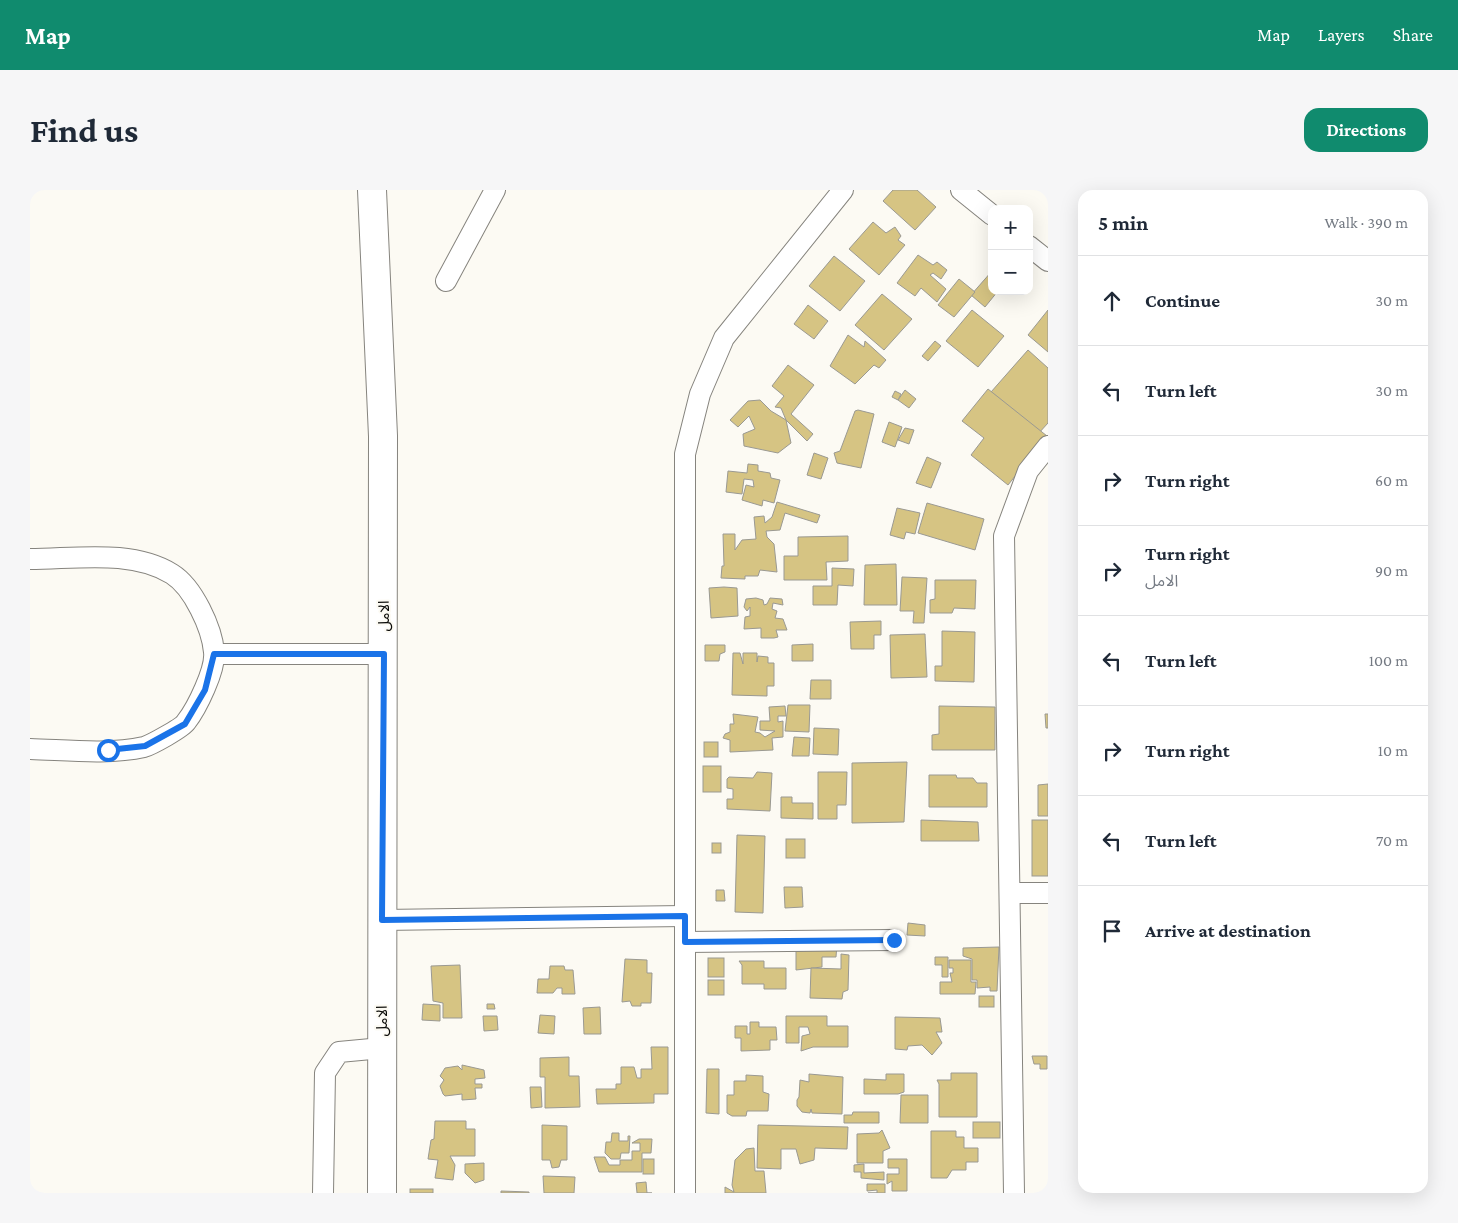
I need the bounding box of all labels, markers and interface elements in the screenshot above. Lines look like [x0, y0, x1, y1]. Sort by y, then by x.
text: Map [25, 22, 71, 49]
text: Map [1257, 25, 1290, 45]
text: Layers [1318, 25, 1365, 45]
text: Share [1393, 25, 1433, 45]
button: Directions [1304, 108, 1428, 152]
text: Find us [30, 111, 138, 150]
map controls [988, 205, 1033, 295]
button: + [988, 205, 1033, 250]
text: 5 min [1098, 211, 1148, 235]
text: Walk · 390 m [1324, 214, 1408, 231]
button: − [988, 250, 1033, 295]
icon: ahead [1098, 287, 1126, 315]
text: Continue [1145, 290, 1220, 311]
text: 30 m [1376, 292, 1408, 309]
icon: left [1098, 377, 1126, 405]
text: Turn left [1145, 380, 1217, 401]
text: 30 m [1376, 382, 1408, 399]
icon: right [1098, 467, 1126, 495]
text: Turn right [1145, 470, 1230, 491]
text: 60 m [1375, 472, 1408, 489]
text: Turn right [1145, 543, 1230, 564]
icon: right [1098, 557, 1126, 585]
text: 90 m [1375, 562, 1408, 579]
text: الامل [1145, 572, 1178, 589]
street label: الامل [376, 600, 393, 632]
icon: left [1098, 647, 1126, 675]
text: Turn left [1145, 650, 1217, 671]
text: 100 m [1369, 652, 1408, 669]
icon: right [1098, 737, 1126, 765]
route start [97, 739, 120, 762]
text: Turn right [1145, 740, 1230, 761]
text: 10 m [1378, 742, 1408, 759]
icon: left [1098, 827, 1126, 855]
text: Turn left [1145, 830, 1217, 851]
text: 70 m [1376, 832, 1408, 849]
icon: arrive [1098, 917, 1126, 945]
text: Arrive at destination [1145, 920, 1311, 941]
route end [883, 929, 906, 952]
street label: الامل [374, 1005, 391, 1037]

